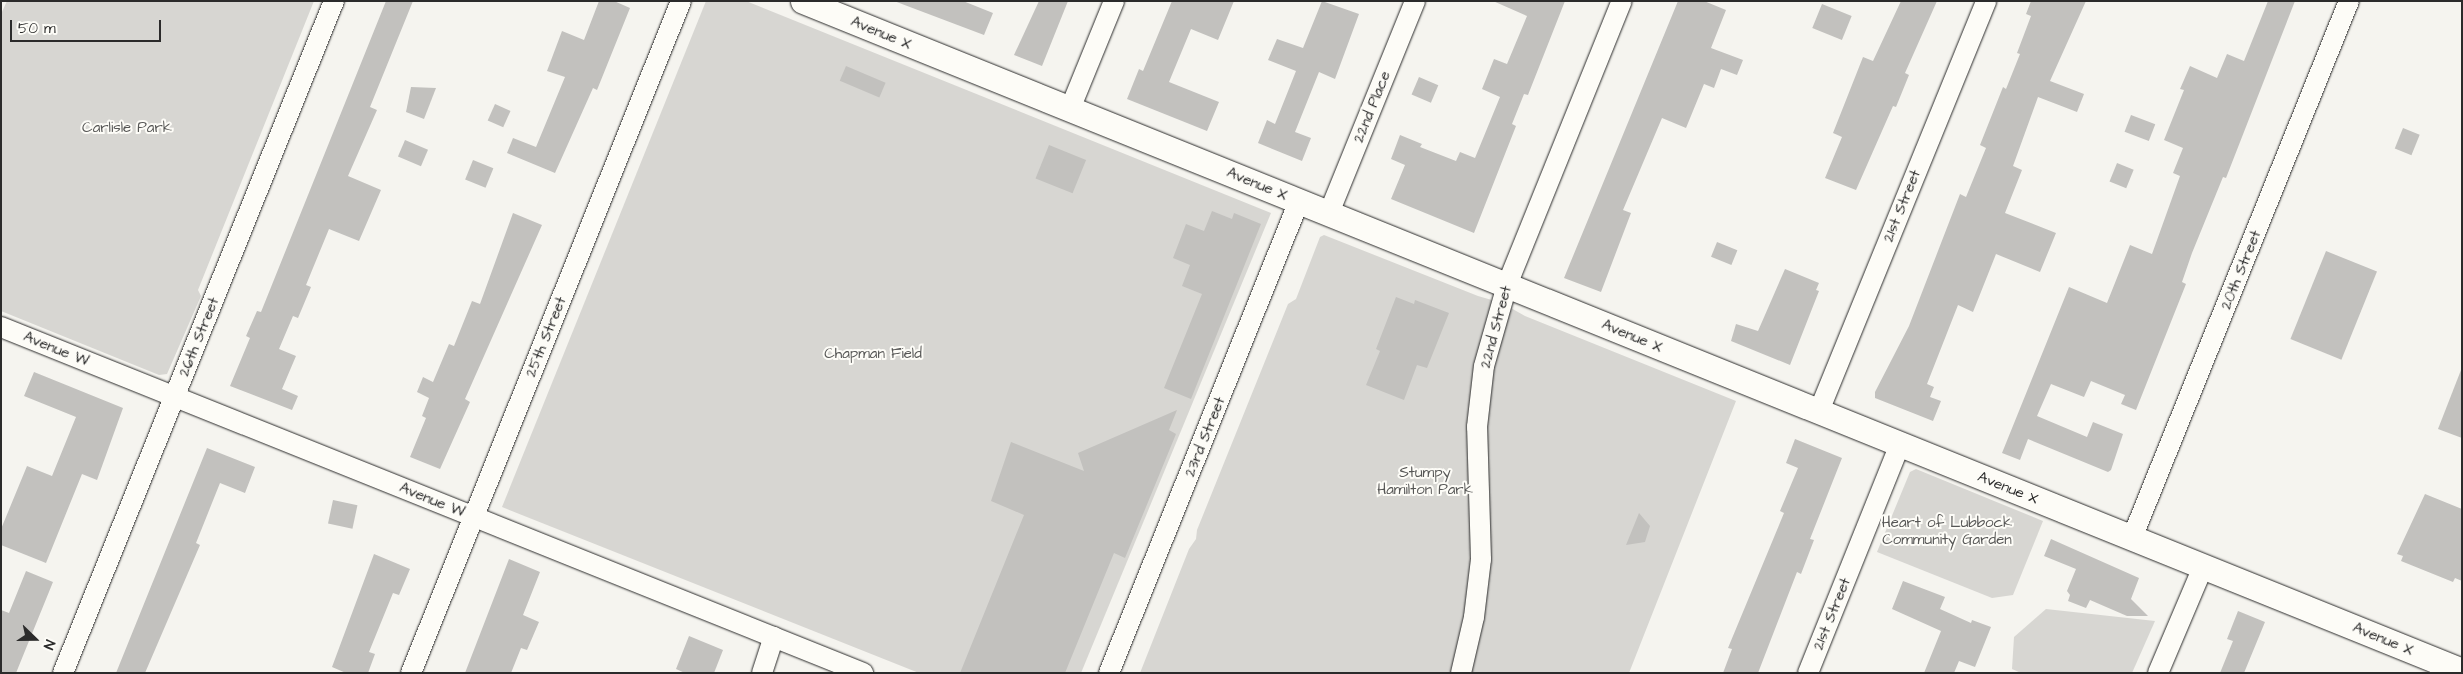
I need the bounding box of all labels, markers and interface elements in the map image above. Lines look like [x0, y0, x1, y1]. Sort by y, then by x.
scale bar [12, 10, 164, 42]
street label: Avenue X [848, 13, 914, 53]
text: 50 m [18, 18, 56, 39]
street label: 22nd Place [1350, 69, 1394, 145]
park label: Carlisle Park [82, 119, 172, 137]
street label: Avenue X [1224, 164, 1290, 204]
street label: 21st Street [1879, 167, 1925, 245]
street label: 20th Street [2217, 228, 2265, 312]
street label: 22nd Street [1476, 284, 1516, 370]
street label: 25th Street [522, 294, 570, 380]
street label: 26th Street [175, 295, 223, 379]
street label: Avenue X [1599, 316, 1665, 356]
street label: Avenue W [21, 328, 91, 370]
park label: Chapman Field [824, 345, 922, 363]
street label: 23rd Street [1181, 394, 1229, 480]
park label: Stumpy Hamilton Park [1377, 463, 1473, 498]
street label: Avenue X [1975, 468, 2041, 508]
street label: Avenue W [397, 479, 467, 521]
park label: Heart of Lubbock Community Garden [1882, 513, 2012, 548]
street label: 21st Street [1809, 575, 1855, 653]
north arrow [10, 614, 60, 664]
street label: Avenue X [2350, 619, 2416, 659]
text: N [38, 637, 60, 652]

